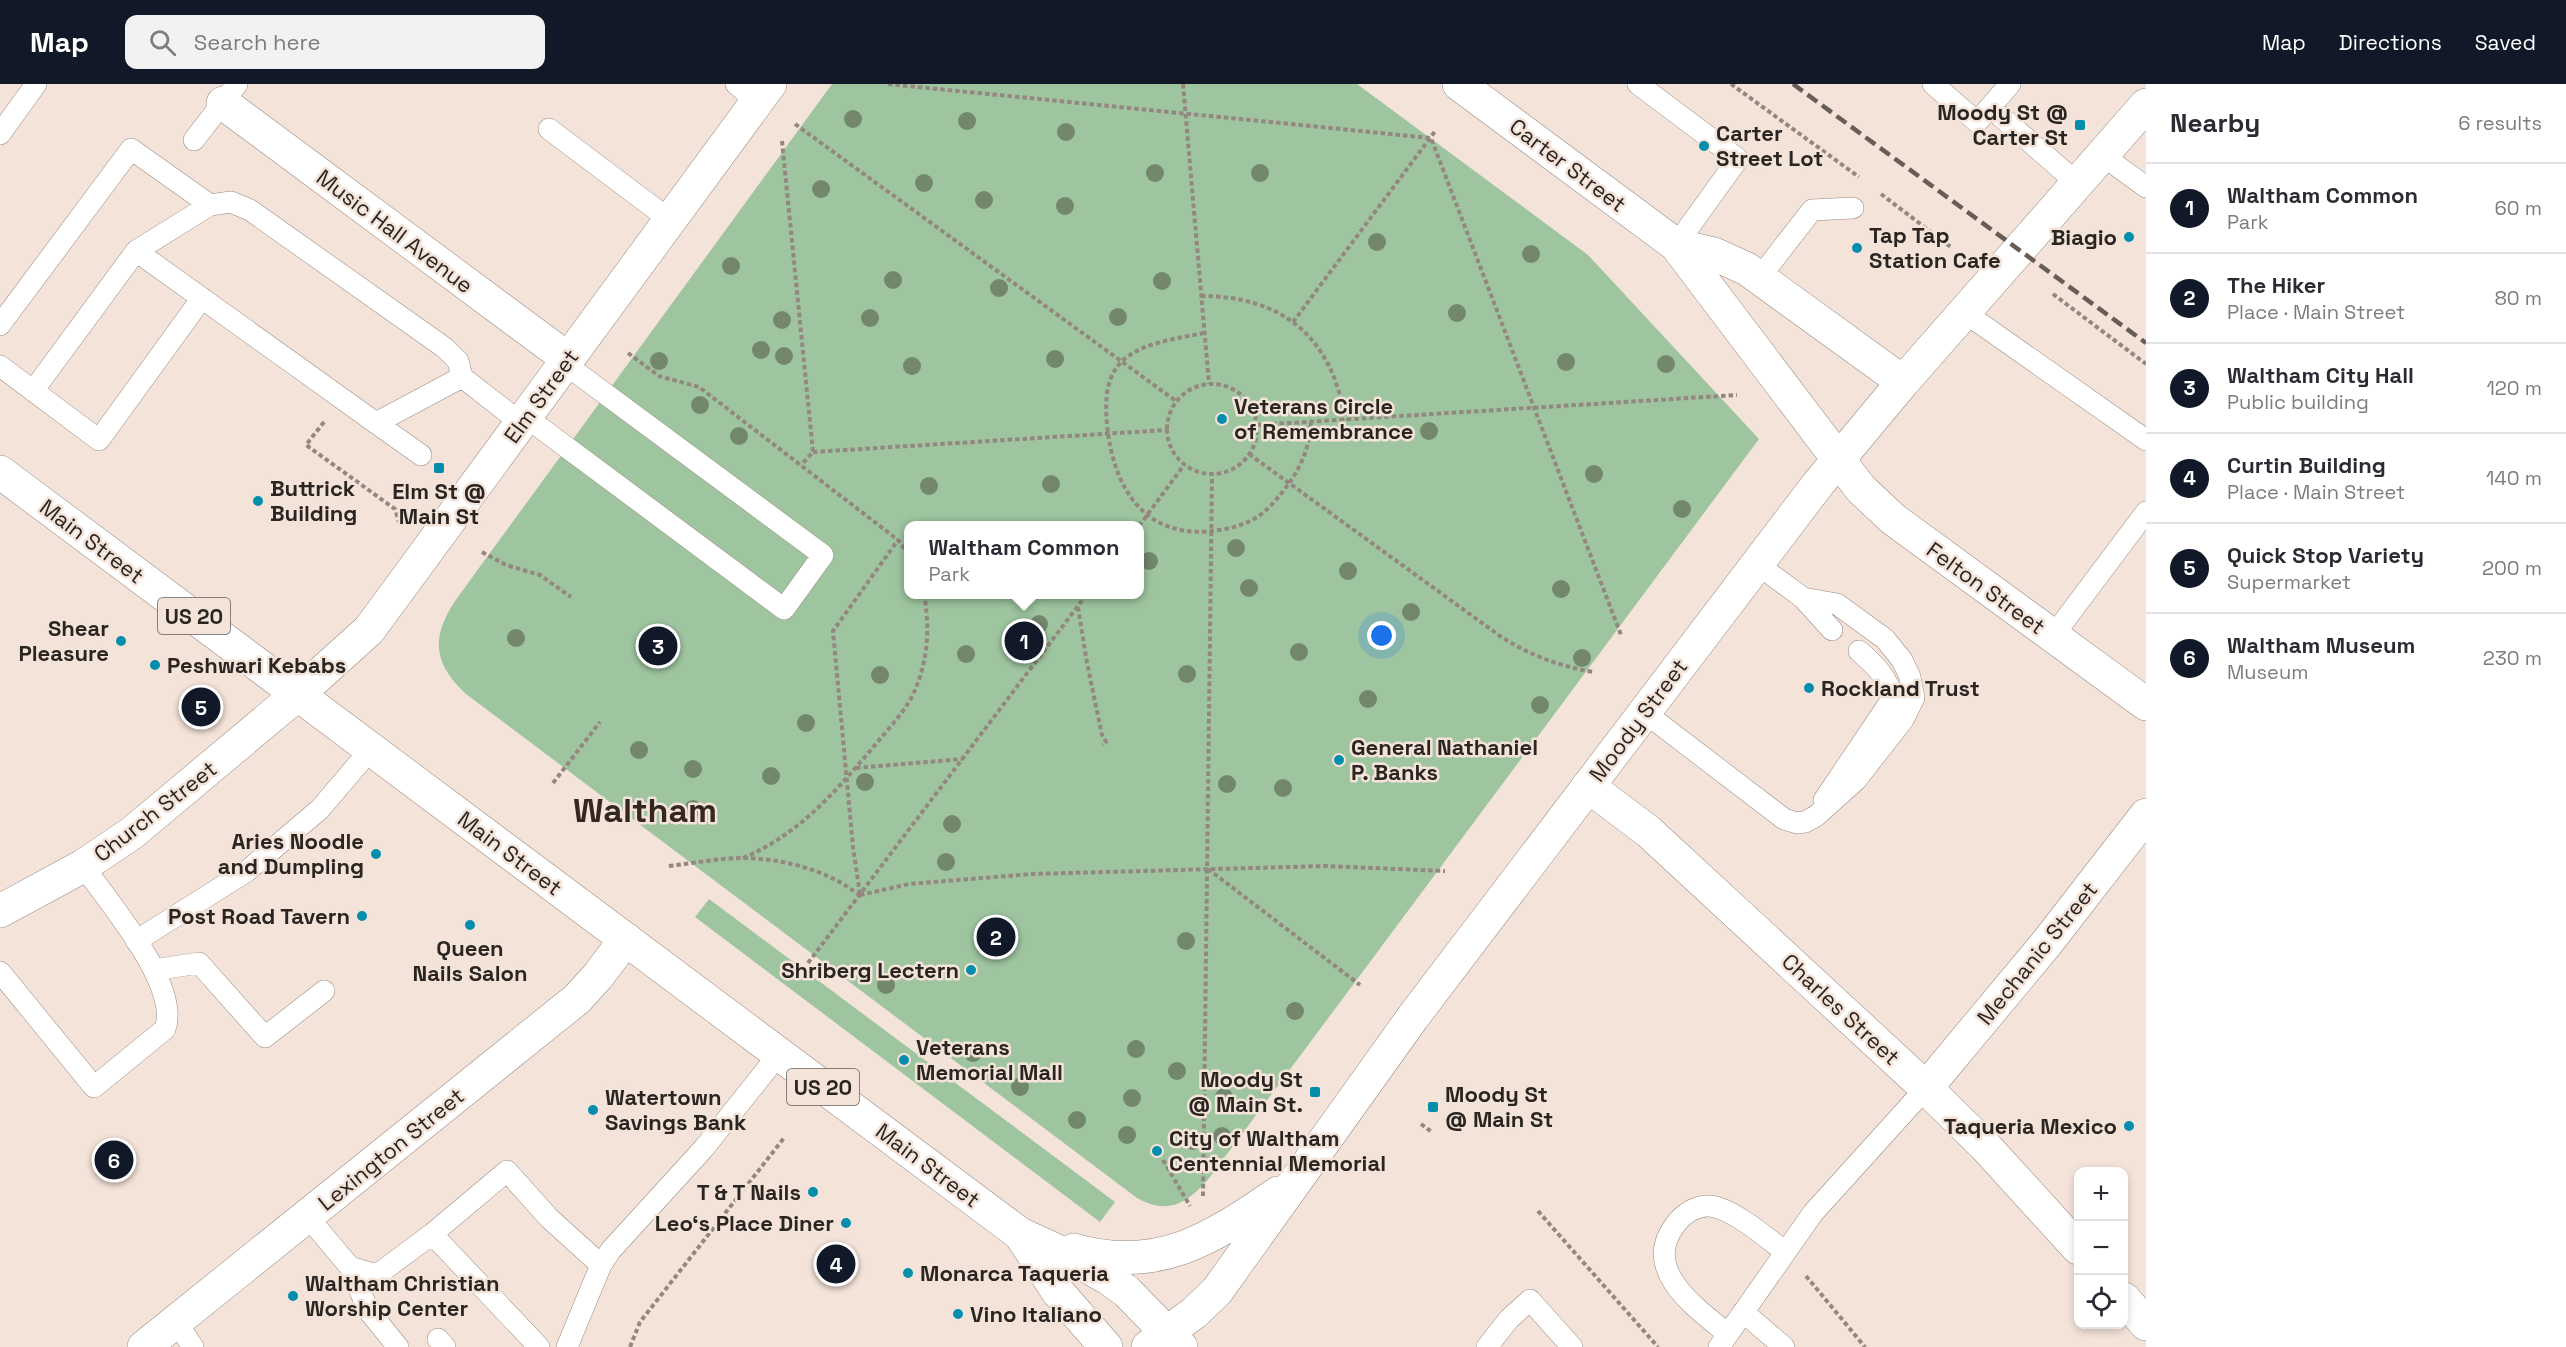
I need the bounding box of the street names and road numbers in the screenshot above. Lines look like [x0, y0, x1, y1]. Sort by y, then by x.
street label: Carter Street [1504, 112, 1632, 218]
street label: Music Hall Avenue [311, 163, 479, 299]
street label: Elm Street [497, 343, 585, 449]
street label: Main Street [34, 493, 150, 589]
street label: Felton Street [1921, 536, 2051, 640]
road number: US 20 [158, 598, 230, 634]
street label: Moody Street [1583, 653, 1693, 787]
street label: Church Street [88, 754, 222, 868]
street label: Main Street [452, 805, 568, 901]
street label: Mechanic Street [1971, 876, 2103, 1030]
street label: Charles Street [1776, 947, 1906, 1071]
road number: US 20 [787, 1069, 859, 1105]
street label: Lexington Street [312, 1081, 470, 1217]
street label: Main Street [870, 1117, 986, 1213]

